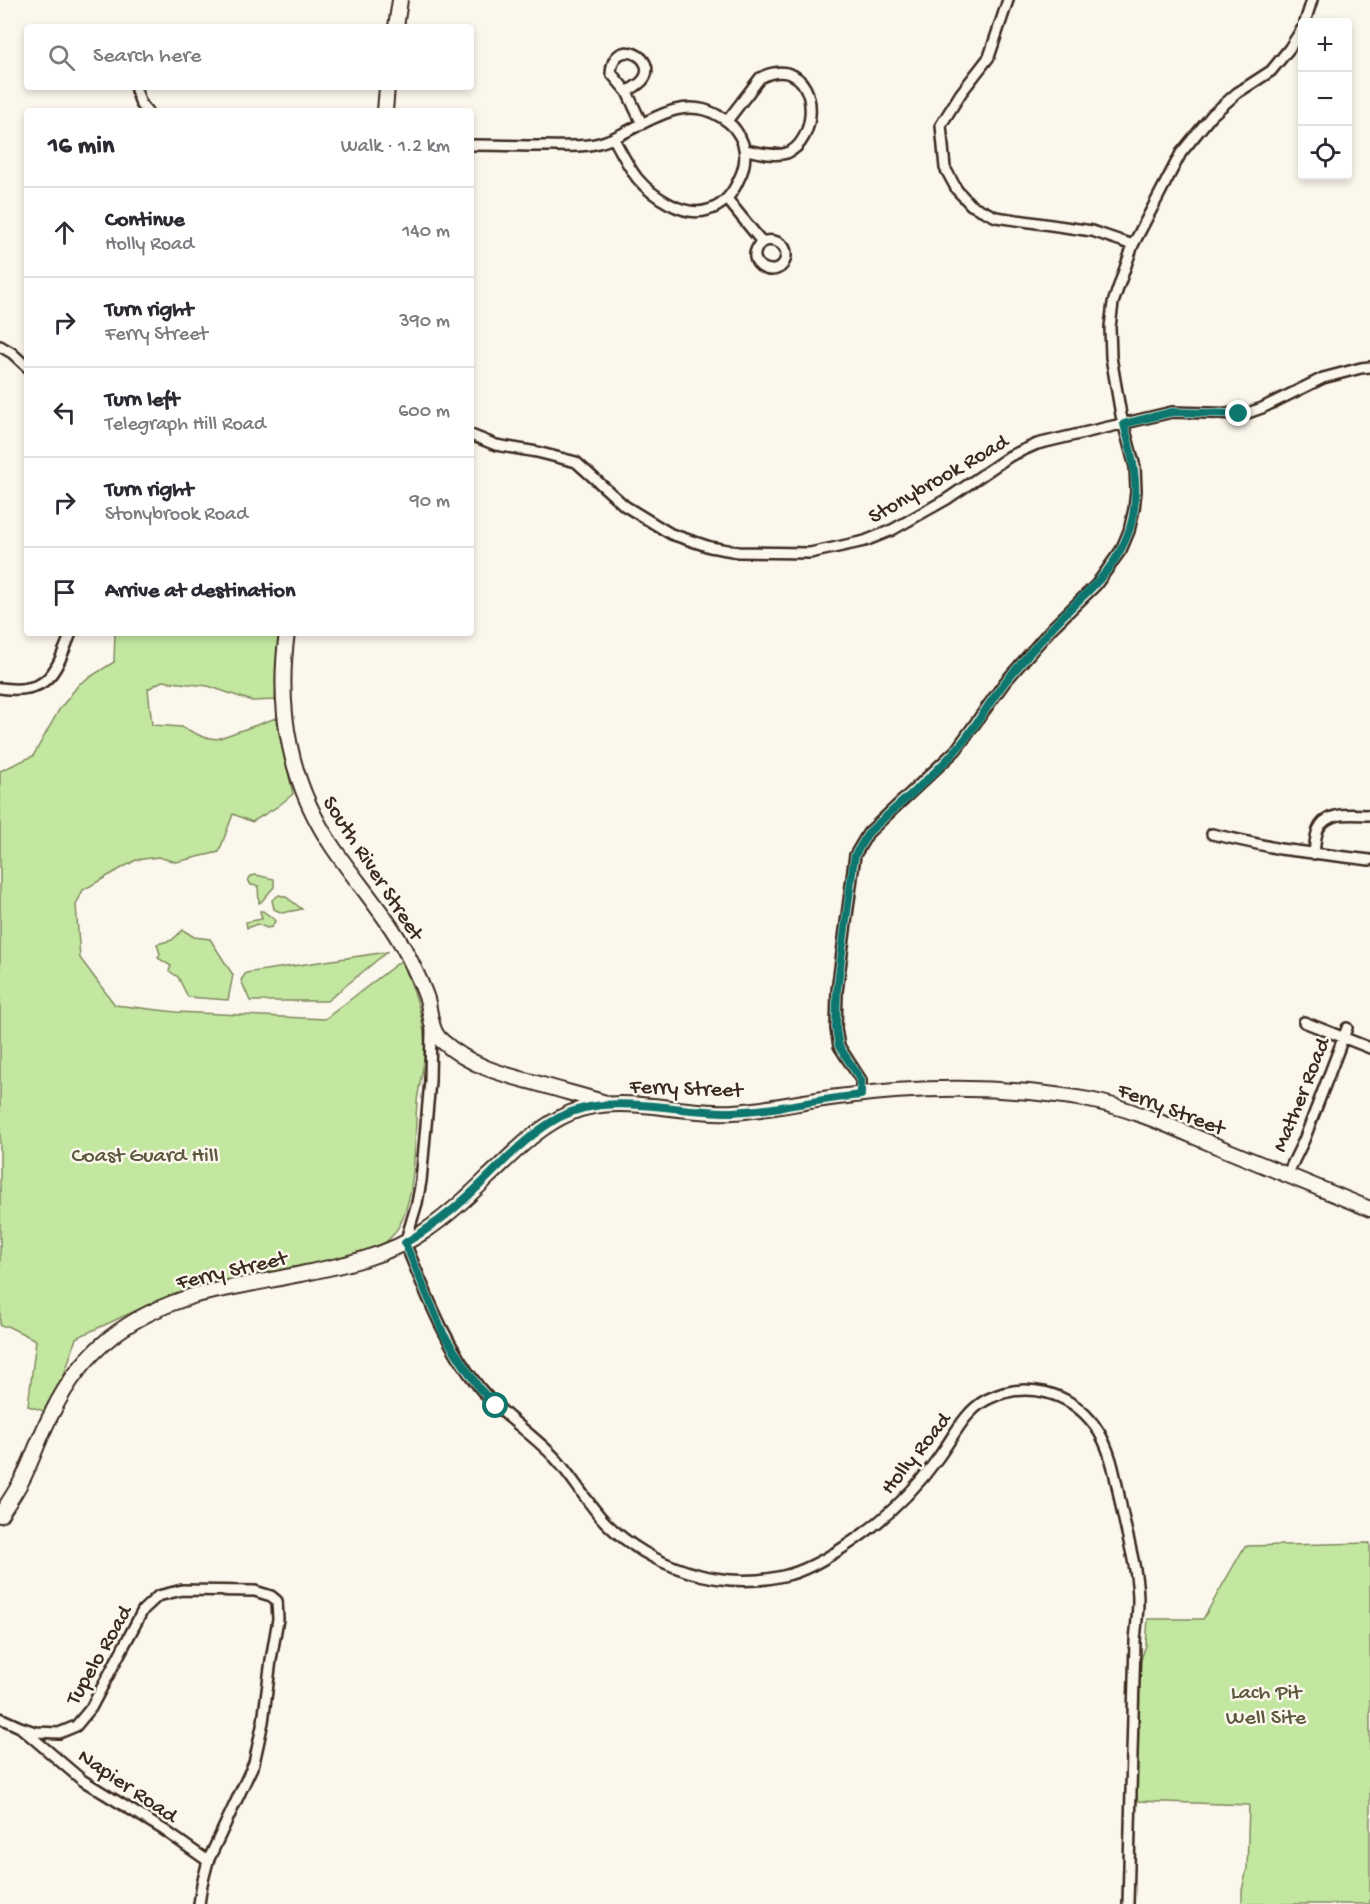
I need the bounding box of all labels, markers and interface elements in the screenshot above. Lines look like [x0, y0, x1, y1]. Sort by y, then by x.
map controls [1298, 18, 1352, 180]
button: + [1298, 18, 1352, 72]
search box [24, 24, 474, 90]
icon: search [45, 41, 78, 74]
text: Search here [93, 44, 201, 70]
button: − [1298, 72, 1352, 126]
button: locate [1298, 126, 1352, 180]
text: 16 min [48, 132, 114, 163]
text: Walk · 1.2 km [341, 136, 450, 159]
text: Continue [105, 208, 185, 234]
icon: ahead [48, 216, 81, 249]
text: 140 m [402, 221, 450, 244]
text: Holly Road [105, 234, 194, 257]
text: Turn right [105, 298, 193, 324]
icon: right [48, 306, 81, 339]
text: 390 m [399, 311, 450, 334]
text: Ferry Street [105, 324, 208, 347]
text: Turn left [105, 388, 179, 414]
icon: left [48, 396, 81, 429]
route end [1225, 400, 1251, 426]
text: 600 m [398, 401, 450, 424]
text: Telegraph Hill Road [105, 414, 266, 437]
street label: Stonybrook Road [864, 429, 1015, 531]
text: Turn right [105, 478, 193, 504]
icon: right [48, 486, 81, 519]
text: 90 m [410, 491, 450, 514]
text: Stonybrook Road [105, 504, 248, 527]
icon: arrive [48, 576, 81, 609]
text: Arrive at destination [105, 579, 295, 605]
street label: South River Street [315, 792, 429, 948]
street label: Mather Road [1268, 1033, 1338, 1156]
street label: Ferry Street [628, 1075, 745, 1105]
street label: Ferry Street [1112, 1078, 1230, 1144]
park label: Coast Guard Hill [71, 1144, 219, 1170]
street label: Ferry Street [173, 1246, 292, 1297]
route start [482, 1392, 508, 1418]
street label: Holly Road [876, 1407, 959, 1501]
street label: Tupelo Road [61, 1600, 140, 1712]
park label: Lach Pit Well Site [1226, 1681, 1307, 1732]
street label: Napier Road [72, 1745, 183, 1831]

